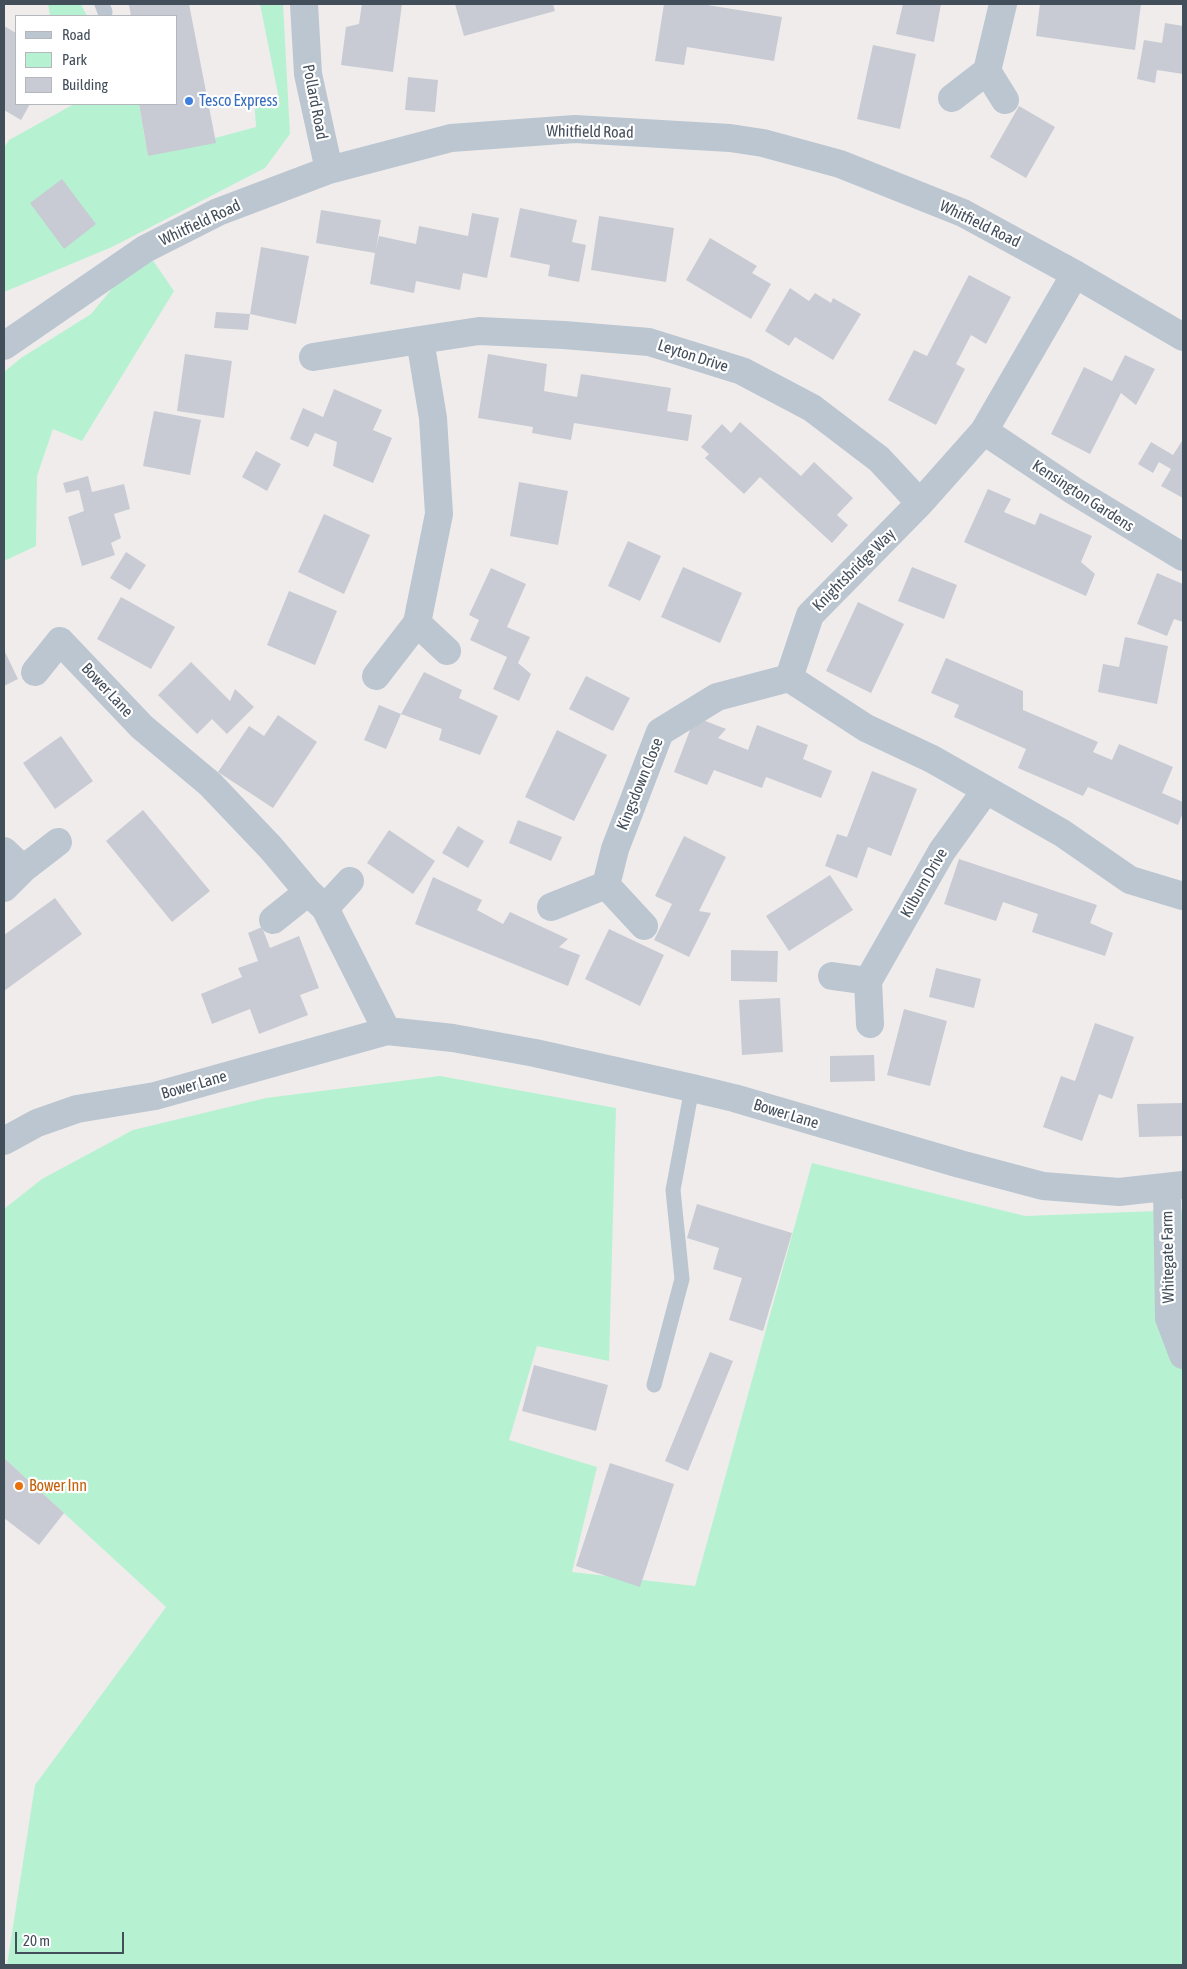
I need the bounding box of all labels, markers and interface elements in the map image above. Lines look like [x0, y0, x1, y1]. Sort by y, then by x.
legend [15, 15, 178, 105]
text: Road [62, 26, 91, 43]
text: Park [62, 51, 87, 68]
street label: Pollard Road [298, 63, 332, 141]
text: Building [62, 76, 108, 93]
place label: Tesco Express [199, 91, 278, 111]
marker: Tesco Express [183, 95, 195, 107]
street label: Whitfield Road [546, 122, 634, 142]
street label: Whitfield Road [156, 196, 244, 250]
street label: Whitfield Road [937, 196, 1023, 252]
street label: Leyton Drive [655, 336, 731, 376]
street label: Kensington Gardens [1029, 456, 1137, 536]
street label: Knightsbridge Way [809, 525, 899, 615]
street label: Bower Lane [77, 659, 137, 721]
street label: Kingsdown Close [613, 735, 667, 833]
street label: Kilburn Drive [896, 845, 952, 921]
street label: Bower Lane [159, 1067, 229, 1103]
street label: Bower Lane [751, 1095, 821, 1133]
street label: Whitegate Farm [1158, 1211, 1178, 1303]
place label: Bower Inn [29, 1476, 87, 1496]
marker: Bower Inn [13, 1480, 25, 1492]
scale bar [18, 1922, 126, 1954]
text: 20 m [23, 1932, 50, 1949]

